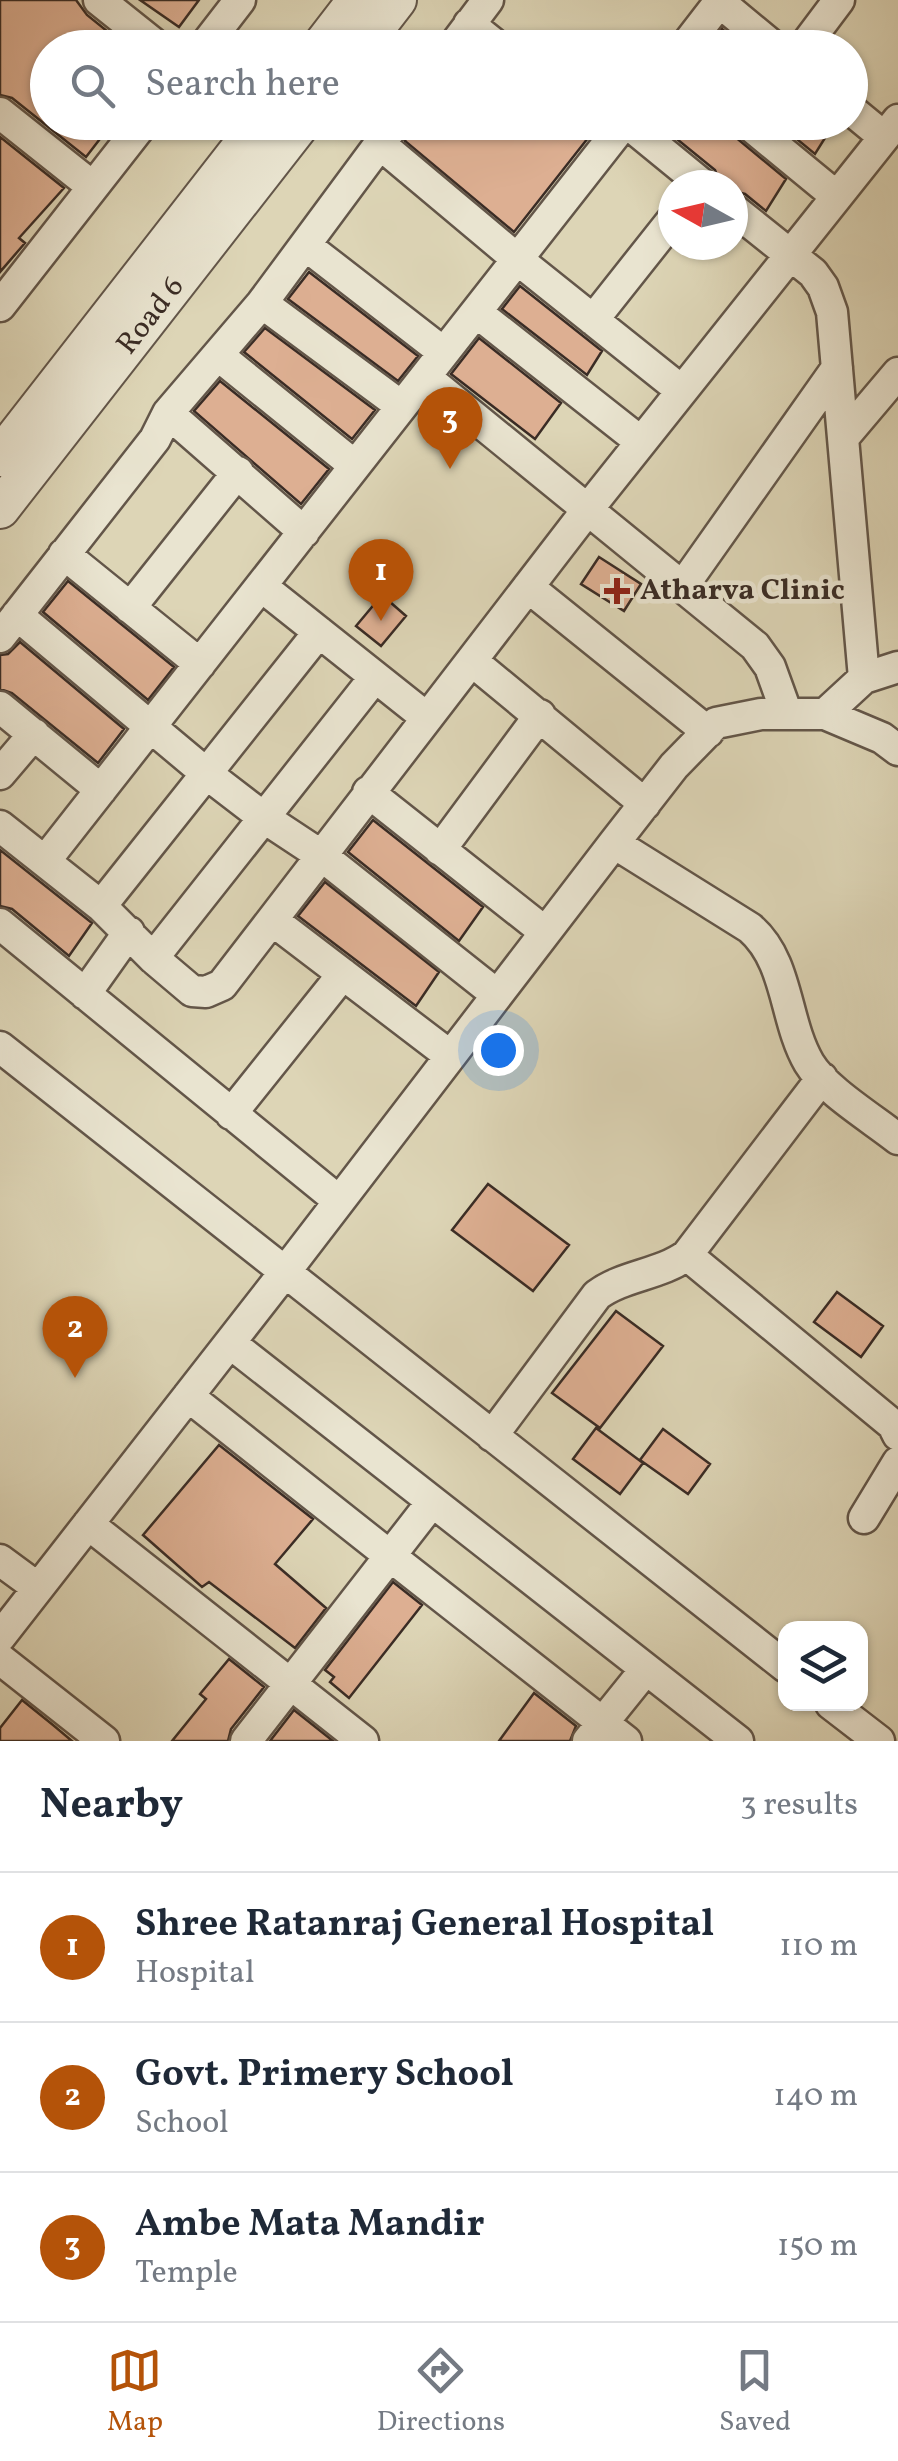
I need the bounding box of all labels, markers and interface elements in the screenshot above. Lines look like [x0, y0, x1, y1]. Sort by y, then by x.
search box [30, 30, 868, 140]
icon: search [65, 58, 120, 113]
text: Search here [145, 59, 340, 112]
north arrow [658, 170, 748, 260]
street label: Road 6 [107, 268, 195, 364]
pin: 3 [418, 386, 482, 469]
pin: 1 [348, 538, 414, 621]
place label: Atharva Clinic [640, 570, 845, 612]
marker: Atharva Clinic [604, 578, 630, 604]
your location [473, 1025, 524, 1076]
pin: 2 [42, 1296, 108, 1378]
map controls [778, 1621, 868, 1711]
button: layers [778, 1621, 868, 1711]
text: Nearby [40, 1777, 183, 1836]
text: 3 results [740, 1784, 858, 1828]
text: Shree Ratanraj General Hospital [135, 1899, 714, 1952]
text: 1 [66, 1925, 79, 1969]
text: 110 m [779, 1925, 858, 1969]
text: Hospital [135, 1952, 255, 1996]
text: Govt. Primery School [135, 2049, 514, 2102]
text: 2 [64, 2075, 81, 2119]
text: 140 m [773, 2075, 858, 2119]
text: School [135, 2102, 229, 2146]
text: Ambe Mata Mandir [135, 2199, 485, 2252]
text: 3 [64, 2225, 81, 2269]
text: 150 m [777, 2225, 858, 2269]
text: Temple [135, 2252, 238, 2296]
tab: Map [107, 2343, 163, 2442]
tab: Directions [377, 2343, 505, 2442]
tab: Saved [719, 2343, 791, 2442]

